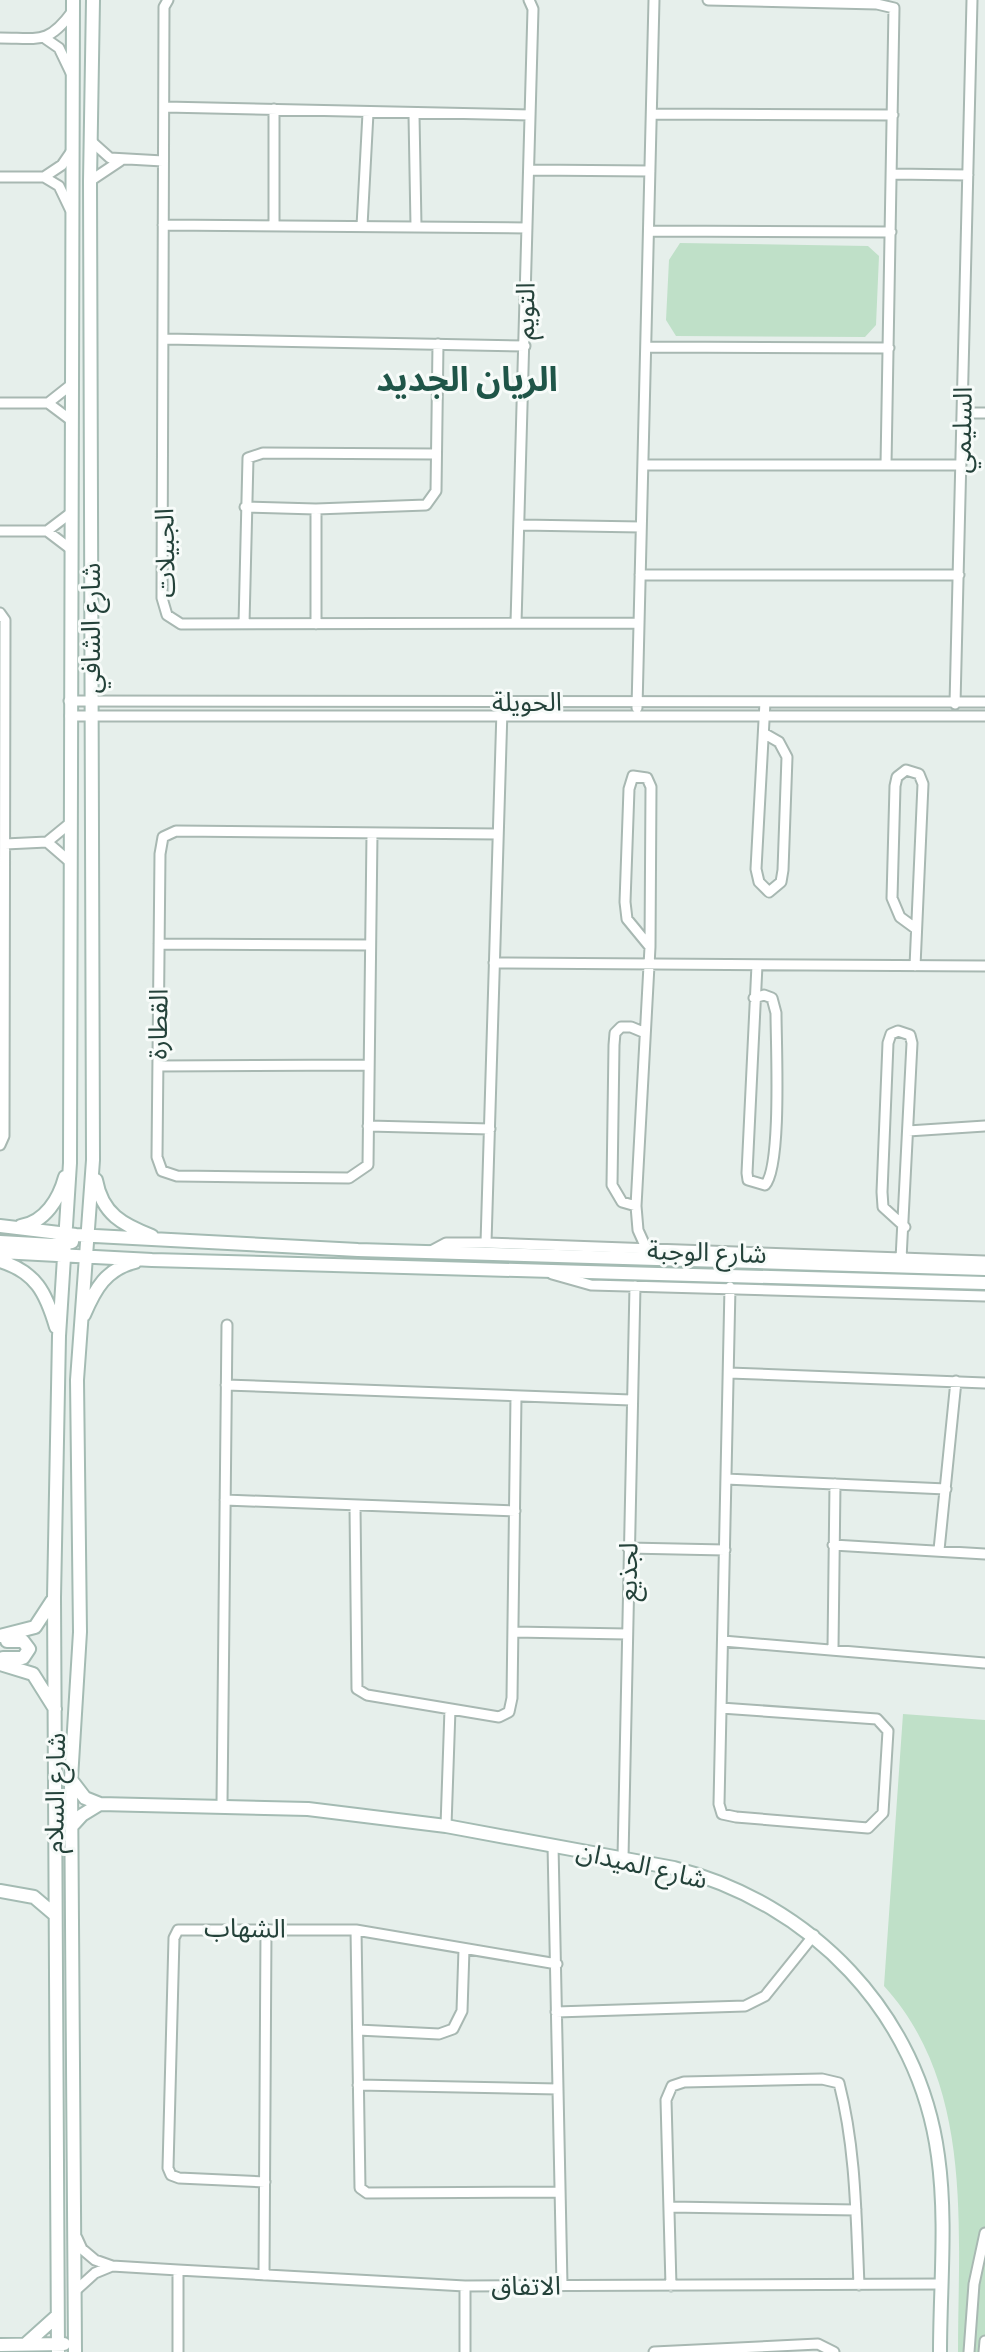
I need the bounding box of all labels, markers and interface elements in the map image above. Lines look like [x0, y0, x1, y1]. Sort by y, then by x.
street label: التويم [507, 282, 545, 340]
district label: الريان الجديد [376, 355, 558, 403]
street label: السليمي [943, 386, 983, 474]
street label: الجبيلات [146, 508, 184, 598]
street label: شارع الشافي [73, 563, 111, 694]
street label: الحويلة [492, 684, 562, 720]
street label: القطارة [139, 988, 177, 1060]
street label: شارع الوجبة [647, 1232, 767, 1273]
street label: لجذيع [609, 1542, 649, 1602]
street label: شارع السلام [36, 1732, 76, 1854]
street label: شارع الميدان [573, 1832, 711, 1898]
street label: الشهاب [204, 1909, 286, 1947]
street label: الاتفاق [491, 2268, 561, 2304]

